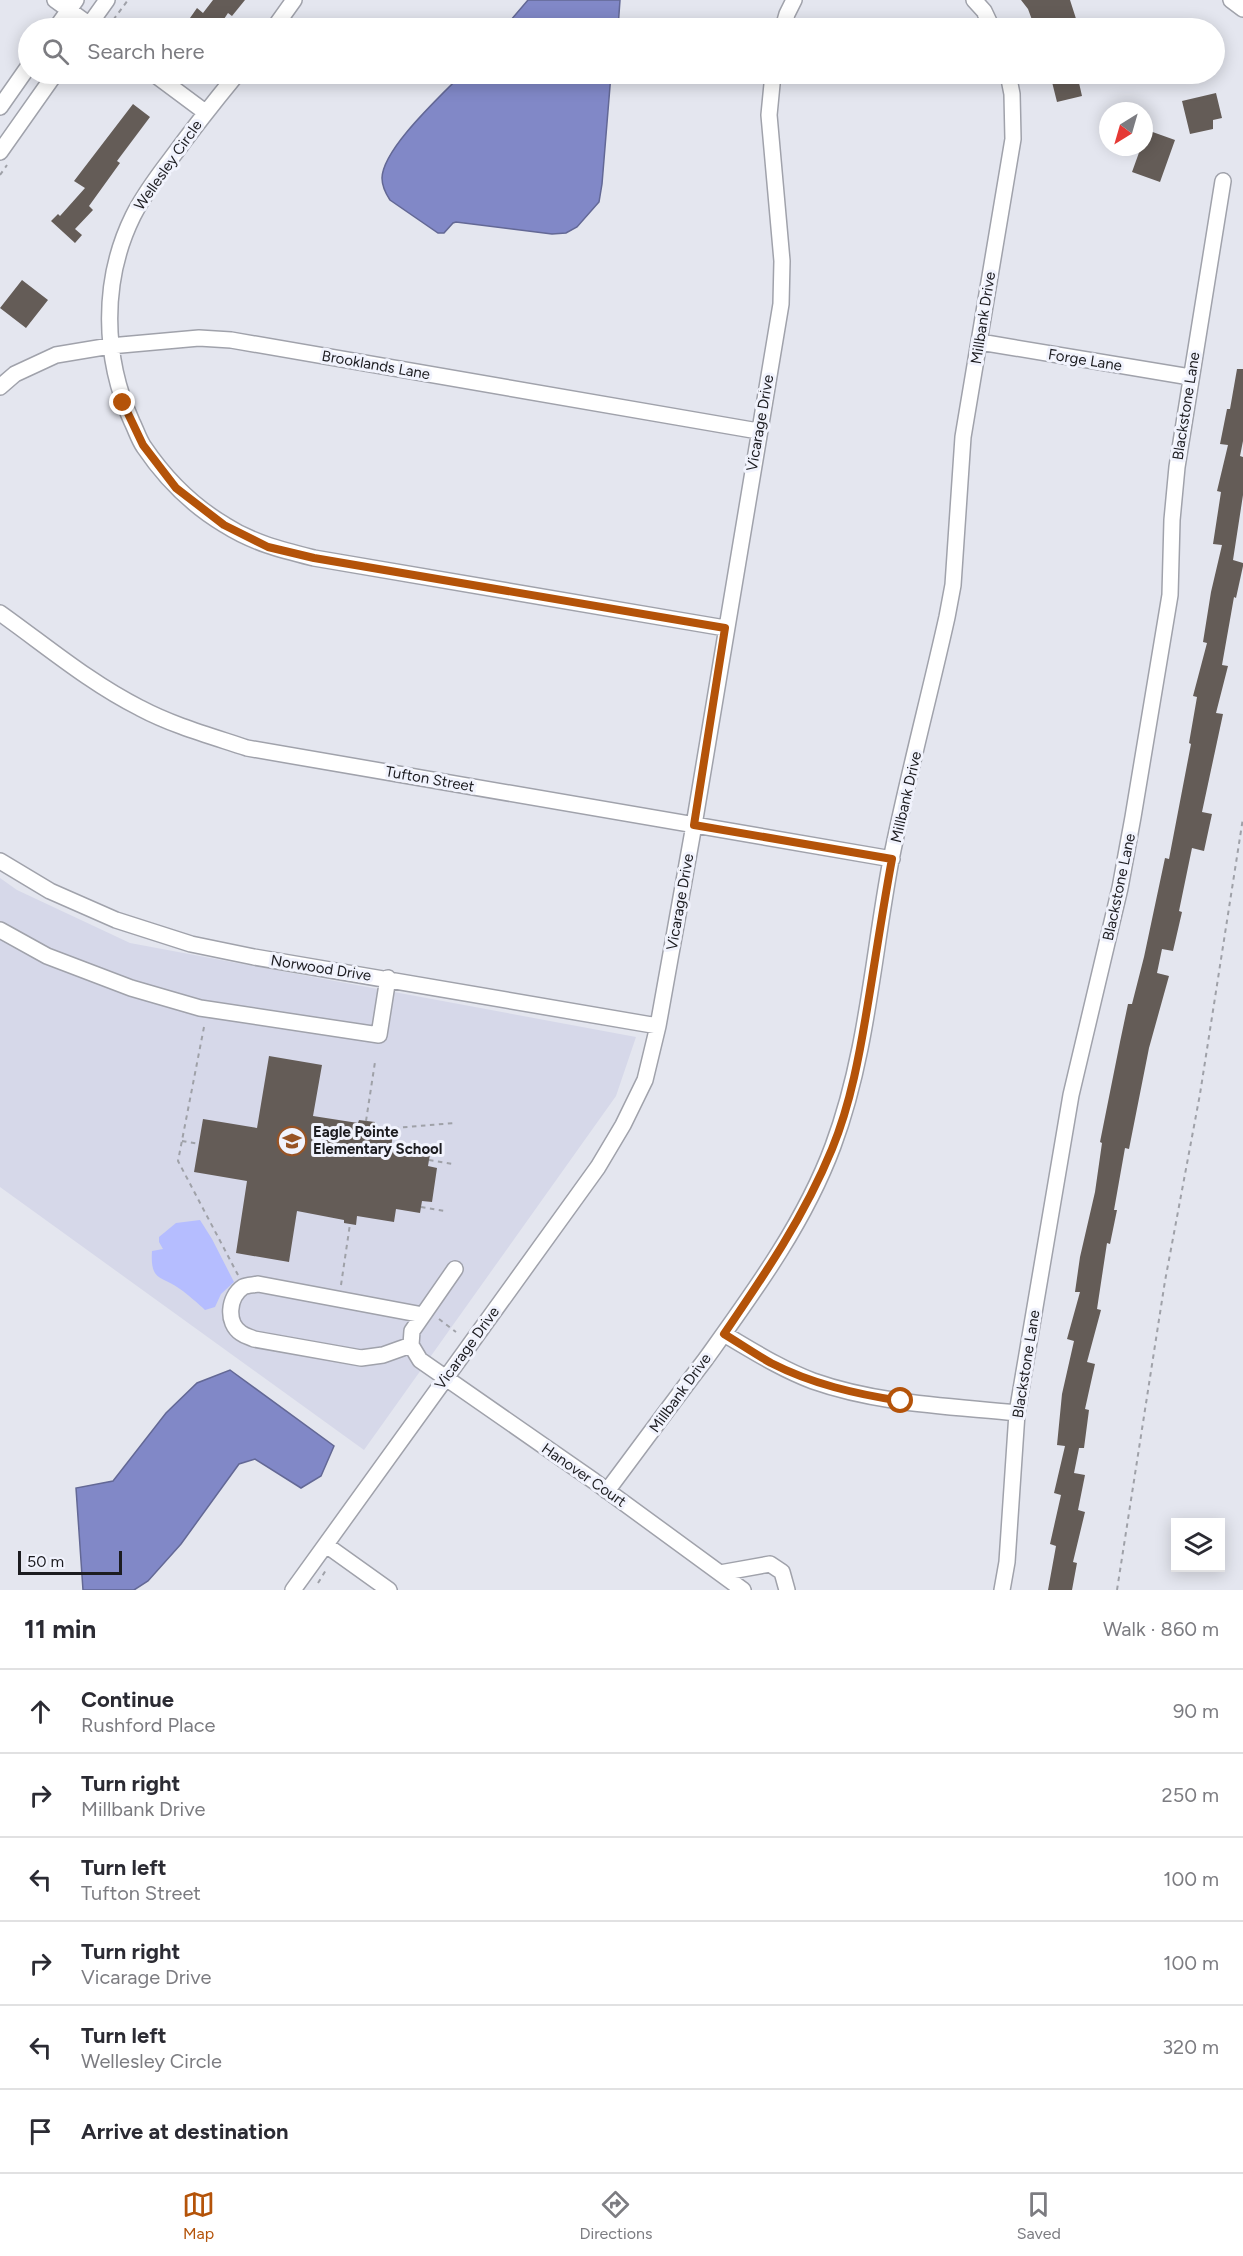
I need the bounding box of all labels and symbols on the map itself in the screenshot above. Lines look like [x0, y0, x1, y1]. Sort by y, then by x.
north arrow [1099, 102, 1153, 156]
street label: Wellesley Circle [130, 117, 206, 213]
street label: Millbank Drive [967, 271, 999, 365]
street label: Forge Lane [1047, 345, 1123, 375]
street label: Brooklands Lane [320, 347, 432, 383]
street label: Blackstone Lane [1169, 351, 1203, 461]
street label: Vicarage Drive [743, 373, 777, 473]
route end [109, 389, 135, 415]
street label: Millbank Drive [887, 750, 925, 844]
street label: Tufton Street [384, 762, 476, 796]
street label: Blackstone Lane [1099, 832, 1139, 942]
street label: Vicarage Drive [663, 852, 697, 952]
street label: Norwood Drive [269, 951, 373, 985]
place label: Eagle Pointe Elementary School [313, 1123, 443, 1158]
school or university icon: Eagle Pointe Elementary School [276, 1125, 308, 1157]
street label: Vicarage Drive [431, 1303, 503, 1393]
street label: Blackstone Lane [1009, 1309, 1043, 1419]
street label: Millbank Drive [645, 1350, 715, 1436]
route start [887, 1387, 913, 1413]
street label: Hanover Court [538, 1439, 630, 1511]
scale bar [18, 1548, 122, 1576]

